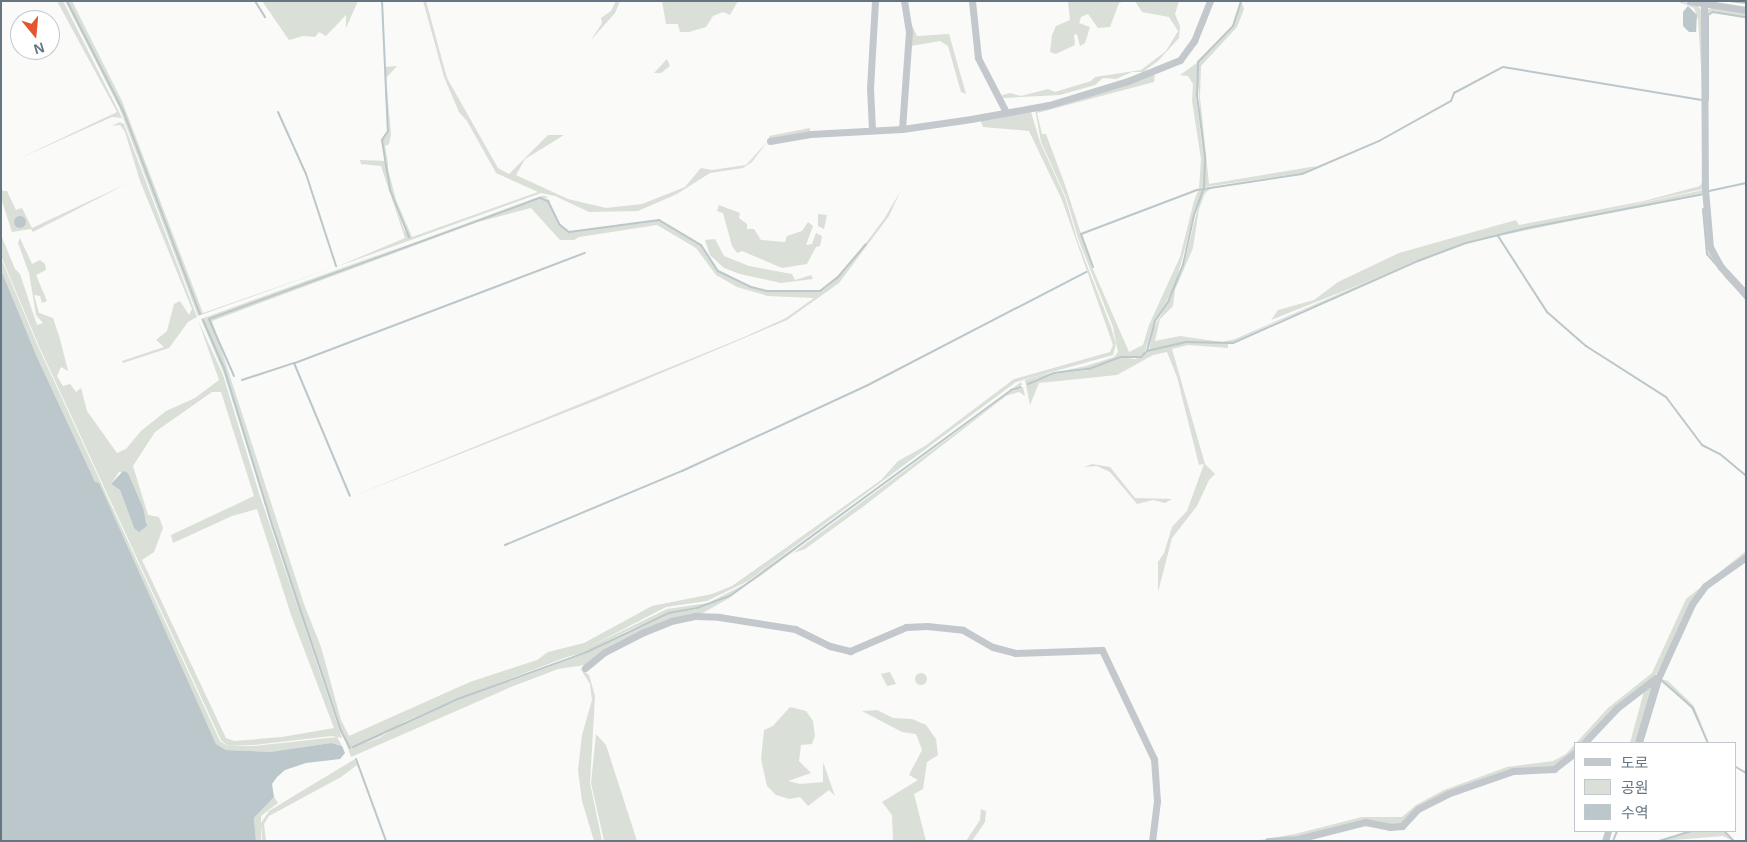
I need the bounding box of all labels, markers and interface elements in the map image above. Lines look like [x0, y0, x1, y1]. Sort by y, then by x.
north arrow [10, 10, 60, 60]
text: N [32, 39, 46, 58]
legend [1574, 742, 1737, 832]
text: 도로 [1621, 754, 1649, 771]
text: 공원 [1621, 779, 1649, 796]
text: 수역 [1621, 804, 1649, 821]

